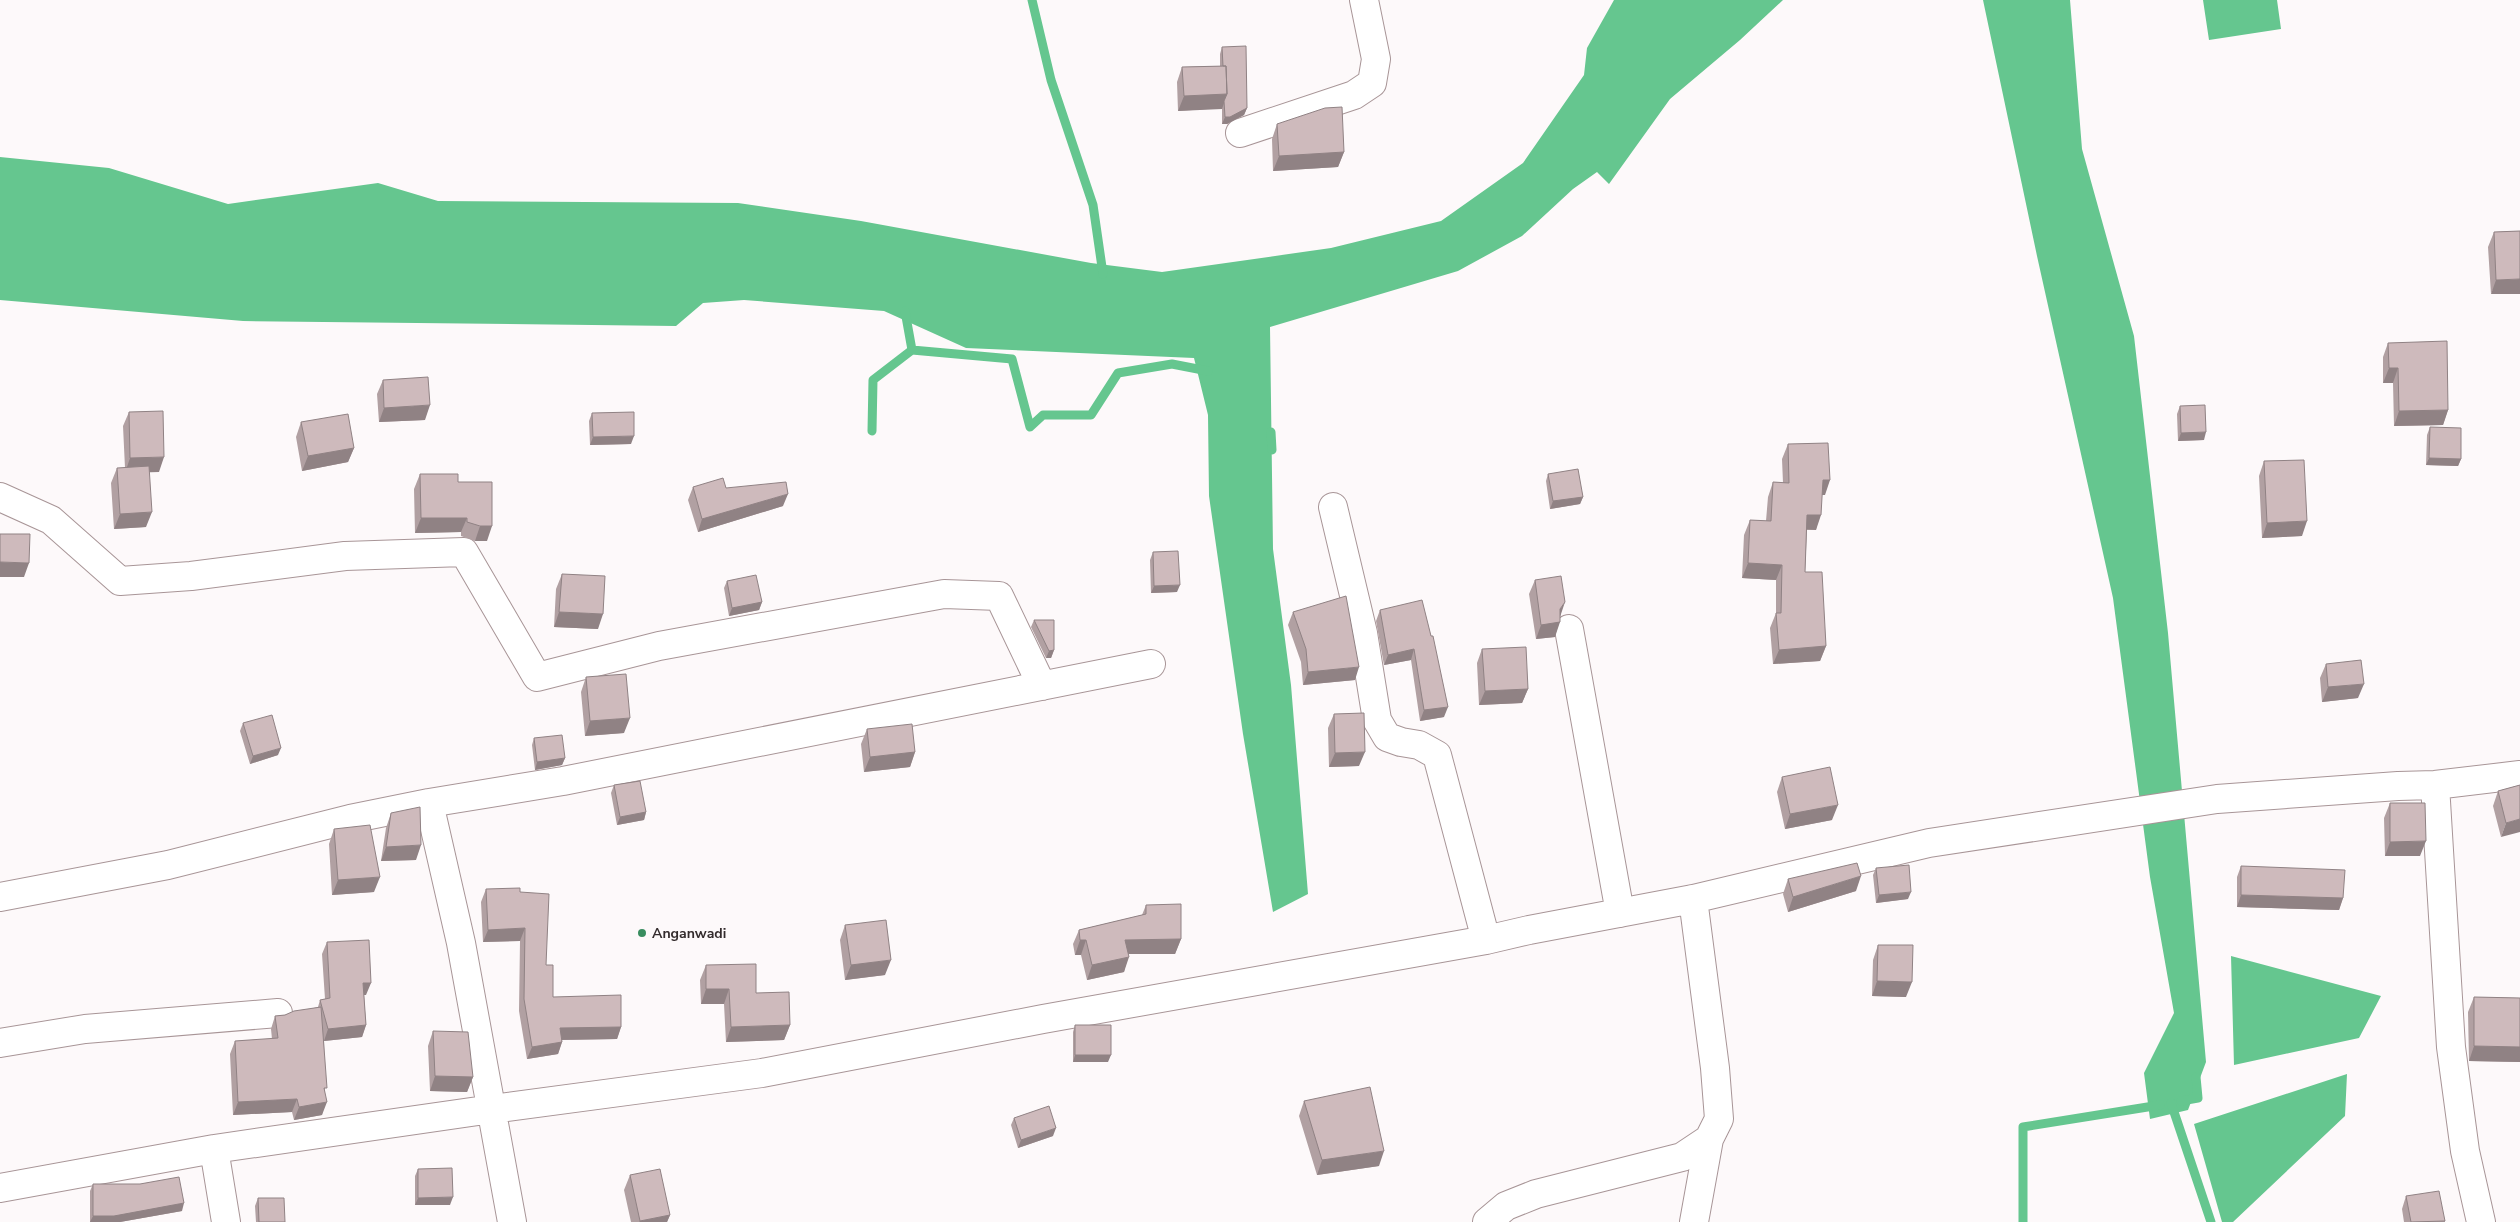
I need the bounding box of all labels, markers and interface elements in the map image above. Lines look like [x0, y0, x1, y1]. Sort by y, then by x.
place label: Anganwadi [652, 924, 726, 943]
marker: Anganwadi [636, 927, 648, 939]

